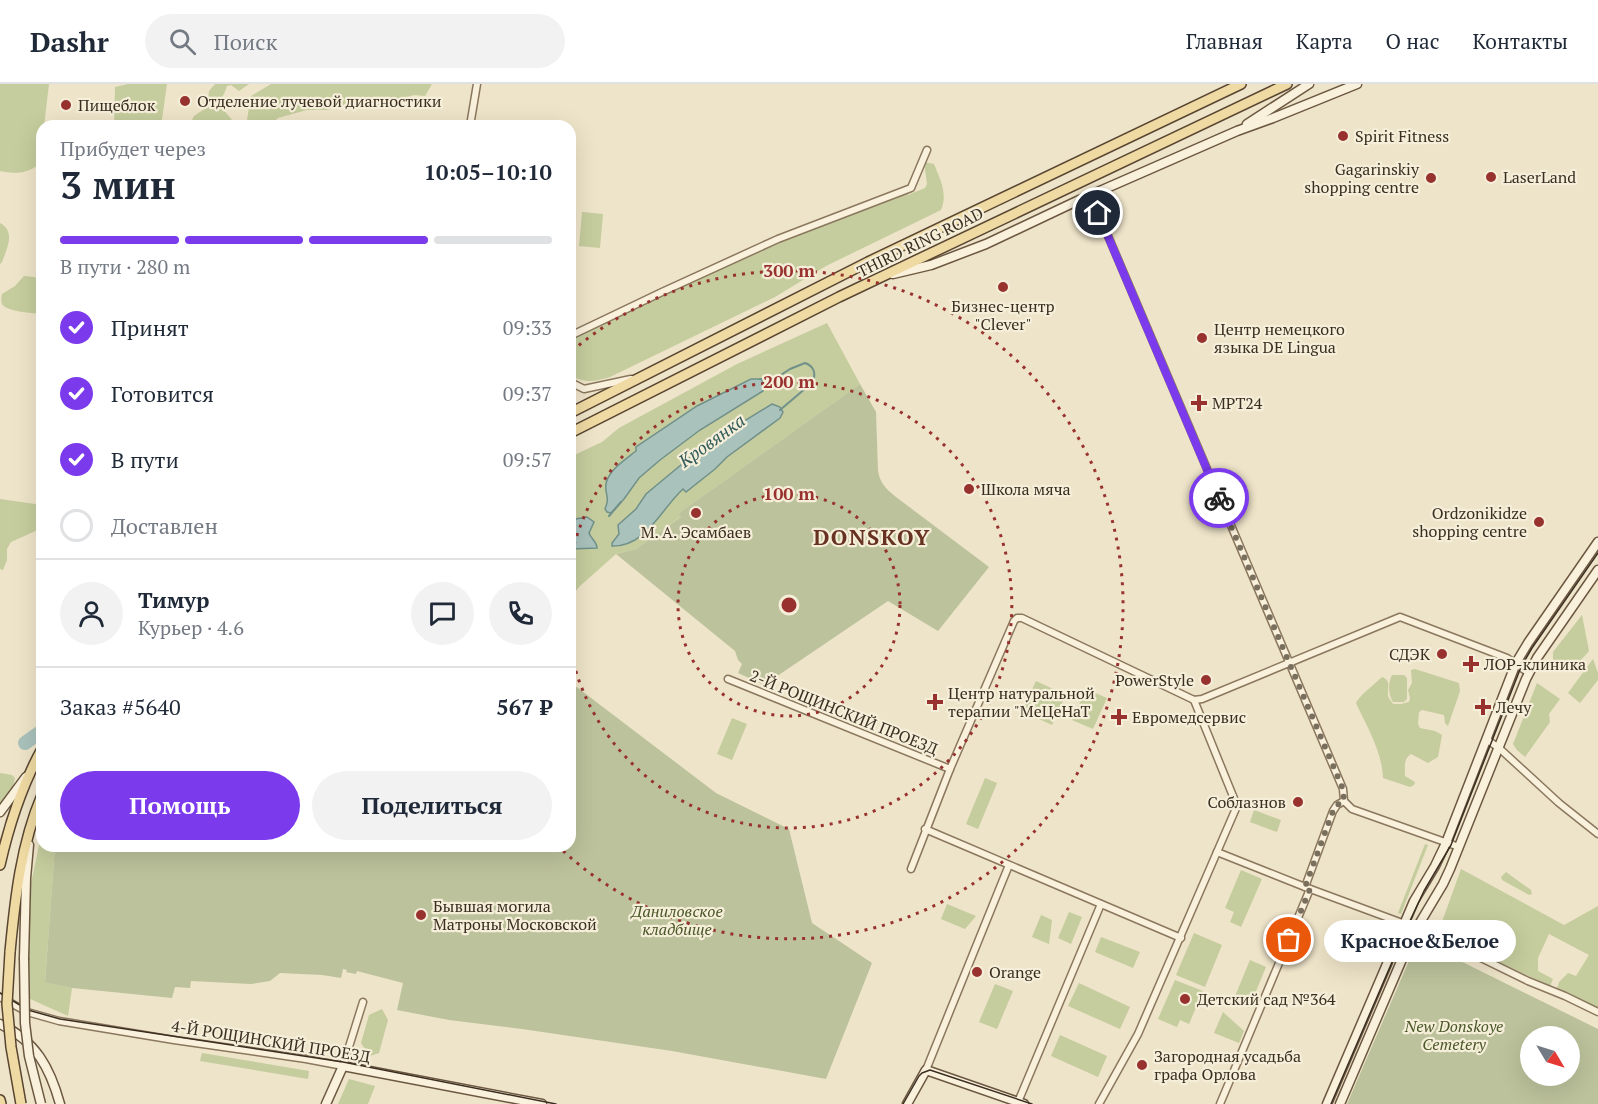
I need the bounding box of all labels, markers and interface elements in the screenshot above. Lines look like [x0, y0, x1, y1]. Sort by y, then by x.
search box [145, 14, 565, 68]
text: Dashr [30, 23, 109, 60]
icon: search [166, 25, 199, 58]
text: Поиск [214, 27, 277, 56]
text: Главная [1186, 27, 1263, 55]
text: Карта [1296, 27, 1353, 55]
text: О нас [1386, 27, 1439, 55]
text: Контакты [1472, 27, 1568, 55]
place label: Отделение лучевой диагностики [197, 90, 442, 112]
place label: Пищеблок [78, 94, 156, 116]
marker: Отделение лучевой диагностики [178, 94, 192, 108]
marker: Пищеблок [59, 98, 73, 112]
place label: Spirit Fitness [1355, 125, 1449, 147]
marker: Spirit Fitness [1336, 129, 1350, 143]
text: Прибудет через [60, 135, 206, 162]
text: 10:05–10:10 [424, 157, 552, 186]
text: 3 мин [60, 158, 176, 210]
place label: Gagarinskiy shopping centre [1304, 158, 1420, 198]
place label: LaserLand [1503, 166, 1576, 188]
marker: LaserLand [1484, 170, 1498, 184]
marker: Gagarinskiy shopping centre [1424, 171, 1438, 185]
pin [1072, 187, 1123, 238]
icon: home [1081, 196, 1114, 229]
street label: THIRD RING ROAD [853, 202, 987, 282]
text: В пути · 280 m [60, 253, 190, 280]
text: 300 m [763, 258, 815, 282]
marker: Бизнес-центр "Clever" [996, 280, 1010, 294]
place label: Бизнес-центр "Clever" [951, 295, 1055, 335]
icon: check [60, 311, 93, 344]
text: Принят [111, 313, 189, 342]
text: 09:33 [503, 314, 552, 341]
place label: Центр немецкого языка DE Lingua [1214, 318, 1345, 358]
marker: Центр немецкого языка DE Lingua [1195, 331, 1209, 345]
text: 200 m [763, 369, 815, 393]
icon: check [60, 377, 93, 410]
text: Готовится [111, 379, 214, 408]
text: 09:37 [503, 380, 552, 407]
place label: МРТ24 [1212, 392, 1263, 414]
marker: МРТ24 [1190, 394, 1208, 412]
water label: Кровянка [673, 408, 749, 473]
icon: check [60, 443, 93, 476]
text: В пути [111, 445, 179, 474]
text: 09:57 [503, 446, 552, 473]
courier [1189, 468, 1249, 528]
place label: Школа мяча [981, 478, 1071, 500]
text: 100 m [763, 481, 815, 505]
marker: Школа мяча [962, 482, 976, 496]
icon: bike [1203, 482, 1236, 515]
place label: Ordzonikidze shopping centre [1412, 502, 1527, 542]
marker: М. А. Эсамбаев [689, 506, 703, 520]
text: Доставлен [111, 511, 218, 540]
marker: Ordzonikidze shopping centre [1532, 515, 1546, 529]
place label: М. А. Эсамбаев [641, 521, 751, 543]
district label: DONSKOY [813, 522, 931, 551]
button: person [60, 582, 123, 645]
button: chat [411, 582, 474, 645]
button: phone [489, 582, 552, 645]
text: Тимур [138, 585, 209, 614]
centre of rings [779, 595, 799, 615]
text: Курьер · 4.6 [138, 614, 244, 641]
place label: СДЭК [1389, 643, 1431, 665]
marker: СДЭК [1435, 647, 1449, 661]
place label: ЛОР-клиника [1483, 653, 1586, 675]
marker: ЛОР-клиника [1462, 655, 1480, 673]
street label: 2-Й РОЩИНСКИЙ ПРОЕЗД [747, 664, 941, 760]
place label: PowerStyle [1115, 669, 1194, 691]
marker: PowerStyle [1199, 673, 1213, 687]
place label: Центр натуральной терапии "МеЦеНаТ [948, 682, 1095, 722]
text: Заказ #5640 [60, 692, 181, 721]
text: 567 ₽ [496, 692, 552, 721]
marker: Центр натуральной терапии "МеЦеНаТ [926, 693, 944, 711]
place label: Лечу [1495, 696, 1532, 718]
marker: Лечу [1474, 698, 1492, 716]
place label: Евромедсервис [1132, 706, 1246, 728]
marker: Евромедсервис [1110, 708, 1128, 726]
button: Помощь [60, 771, 300, 840]
button: Поделиться [312, 771, 552, 840]
place label: Соблазнов [1208, 791, 1286, 813]
marker: Соблазнов [1291, 795, 1305, 809]
place label: Бывшая могила Матроны Московской [433, 895, 597, 935]
park label: Даниловское кладбище [630, 900, 723, 940]
marker: Бывшая могила Матроны Московской [414, 908, 428, 922]
pin [1263, 914, 1314, 965]
callout: Красное&Белое [1325, 919, 1517, 961]
icon: bag [1272, 923, 1305, 956]
text: Красное&Белое [1341, 927, 1499, 954]
place label: Orange [989, 961, 1041, 983]
marker: Orange [970, 965, 984, 979]
place label: Детский сад №364 [1197, 988, 1336, 1010]
marker: Детский сад №364 [1178, 992, 1192, 1006]
street label: 4-Й РОЩИНСКИЙ ПРОЕЗД [170, 1014, 372, 1068]
park label: New Donskoye Cemetery [1404, 1015, 1503, 1055]
north arrow [1520, 1026, 1580, 1086]
map controls [1520, 1026, 1580, 1086]
place label: Загородная усадьба графа Орлова [1154, 1045, 1301, 1085]
marker: Загородная усадьба графа Орлова [1135, 1058, 1149, 1072]

